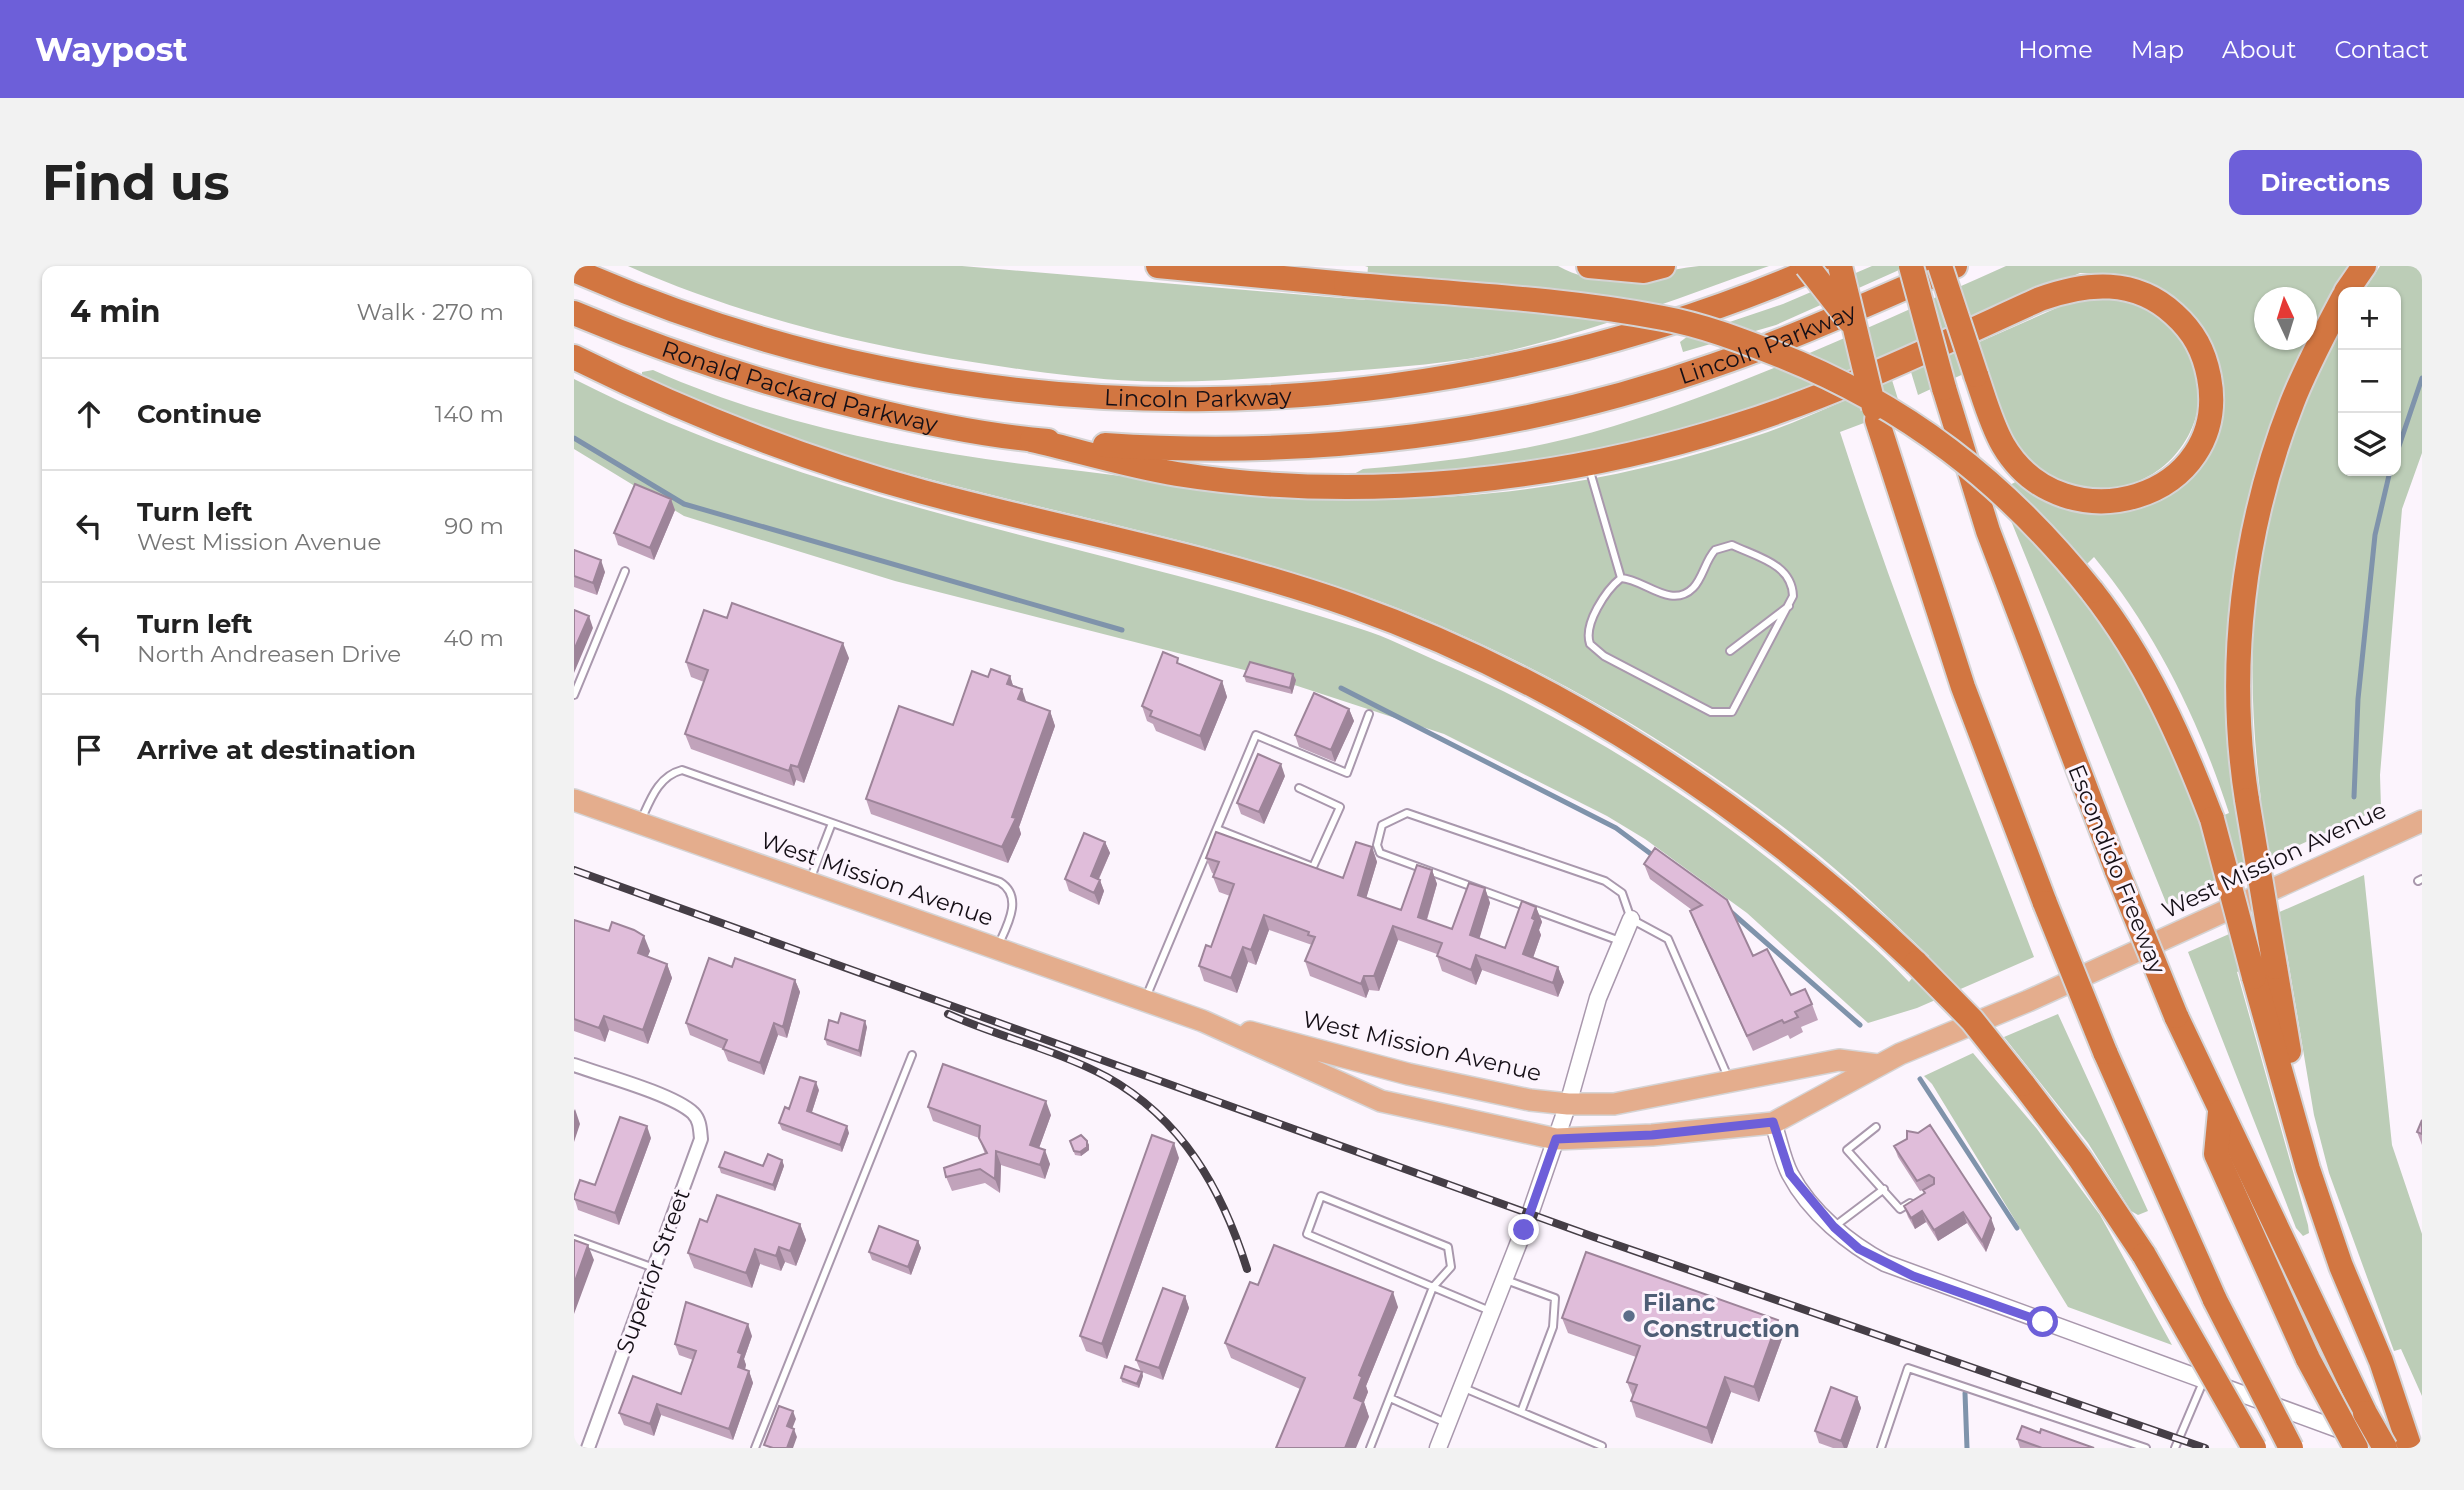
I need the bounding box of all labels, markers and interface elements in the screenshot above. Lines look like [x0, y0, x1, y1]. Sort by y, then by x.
text: Waypost [35, 29, 188, 69]
text: Home [2018, 35, 2093, 64]
text: Map [2131, 35, 2184, 64]
text: About [2222, 35, 2296, 64]
text: Contact [2334, 35, 2429, 64]
button: Directions [2229, 150, 2422, 215]
text: Find us [42, 153, 230, 212]
north arrow [2254, 287, 2317, 350]
map controls [2338, 287, 2401, 476]
button: + [2338, 287, 2401, 350]
text: 4 min [70, 293, 160, 330]
street label: Lincoln Parkway [1675, 297, 1861, 390]
text: Walk · 270 m [357, 298, 504, 326]
street label: Ronald Packard Parkway [658, 335, 941, 439]
button: − [2338, 350, 2401, 413]
street label: Lincoln Parkway [1104, 382, 1293, 413]
icon: ahead [70, 395, 108, 433]
text: Continue [137, 398, 262, 430]
text: 140 m [435, 400, 504, 428]
button: layers [2338, 413, 2401, 476]
text: Turn left [137, 496, 253, 528]
icon: left [70, 507, 108, 545]
text: 90 m [444, 512, 504, 540]
text: West Mission Avenue [137, 528, 381, 556]
text: Turn left [137, 608, 253, 640]
icon: left [70, 619, 108, 657]
text: 40 m [443, 624, 504, 652]
text: North Andreasen Drive [137, 640, 401, 668]
icon: arrive [70, 731, 108, 769]
text: Arrive at destination [137, 734, 416, 766]
street label: Escondido Freeway [2062, 760, 2172, 978]
street label: West Mission Avenue [2157, 796, 2391, 924]
street label: West Mission Avenue [757, 826, 997, 932]
street label: West Mission Avenue [1300, 1005, 1544, 1087]
street label: Superior Street [610, 1185, 696, 1357]
route end [1508, 1214, 1539, 1245]
place label: Filanc Construction [1643, 1289, 1800, 1343]
route start [2027, 1306, 2058, 1337]
marker: Filanc Construction [1621, 1308, 1637, 1324]

